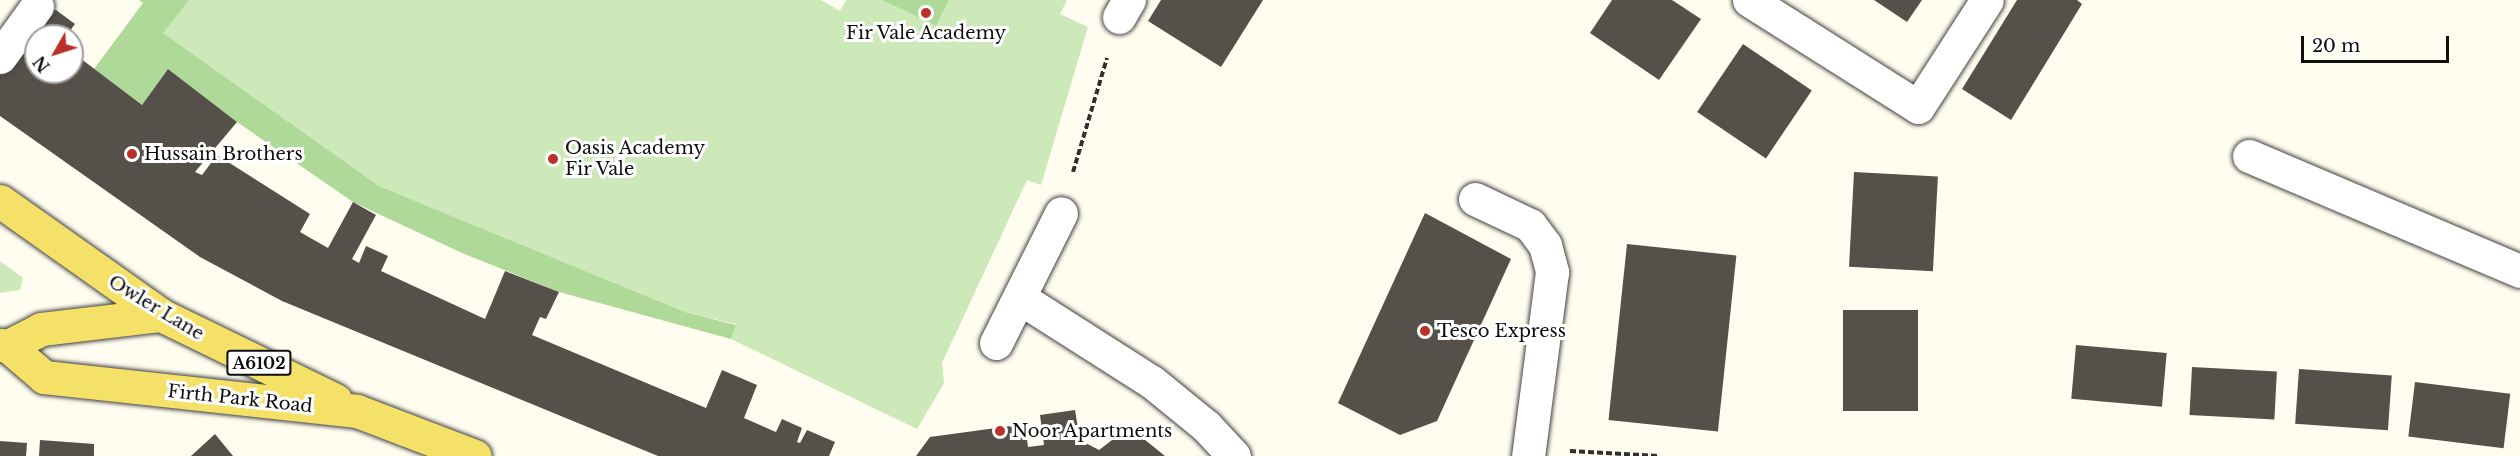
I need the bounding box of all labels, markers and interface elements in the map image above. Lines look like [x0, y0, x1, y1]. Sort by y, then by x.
marker: Fir Vale Academy [919, 6, 933, 20]
place label: Fir Vale Academy [845, 22, 1007, 44]
north arrow [24, 24, 84, 84]
scale bar [2304, 24, 2452, 62]
text: 20 m [2312, 35, 2360, 57]
text: N [29, 52, 54, 76]
place label: Oasis Academy Fir Vale [565, 138, 706, 180]
place label: Hussain Brothers [144, 143, 303, 165]
marker: Hussain Brothers [125, 147, 139, 161]
marker: Oasis Academy Fir Vale [546, 152, 560, 166]
street label: Owler Lane [104, 271, 208, 345]
place label: Tesco Express [1437, 320, 1566, 342]
marker: Tesco Express [1418, 324, 1432, 338]
road number: A6102 [226, 350, 292, 376]
street label: Firth Park Road [166, 381, 314, 417]
place label: Noor Apartments [1012, 420, 1173, 442]
marker: Noor Apartments [993, 424, 1007, 438]

